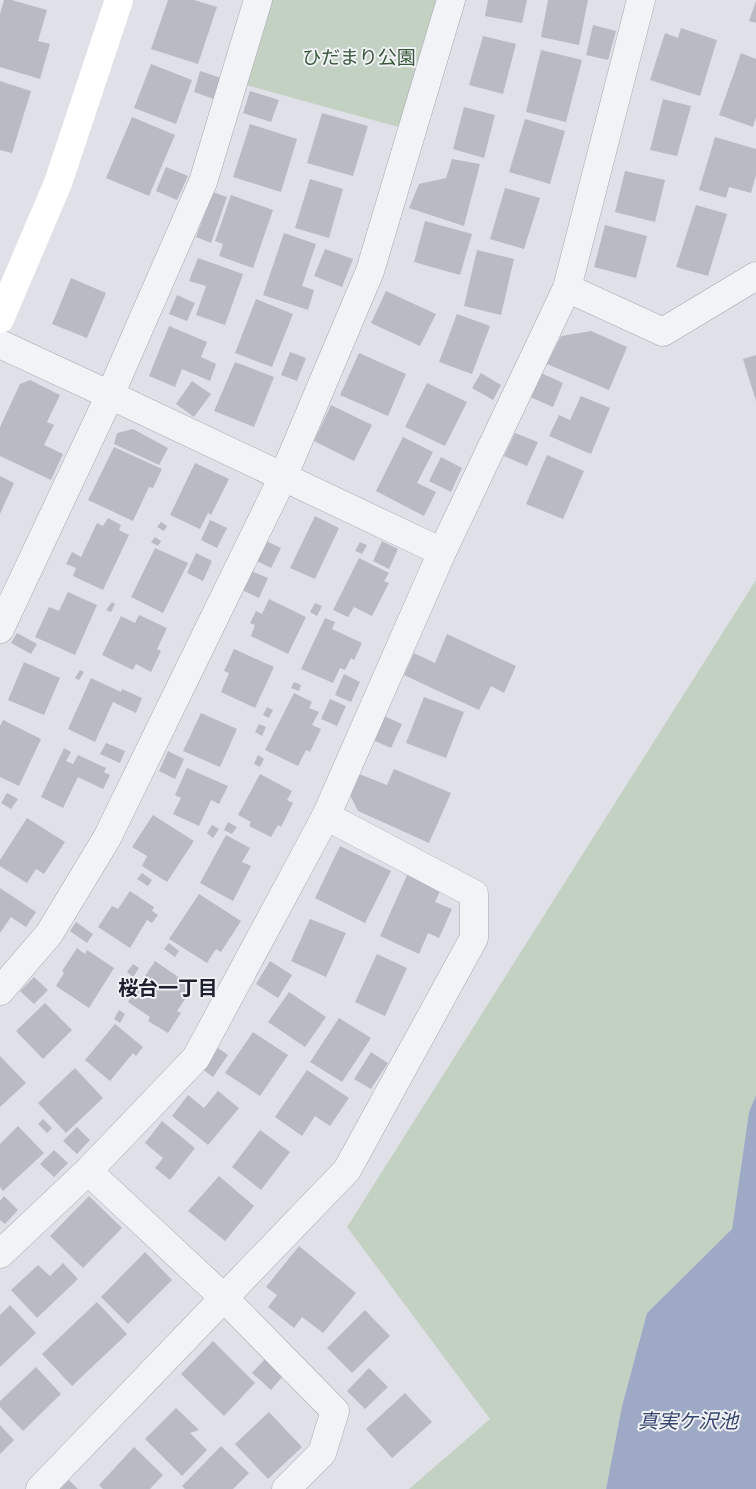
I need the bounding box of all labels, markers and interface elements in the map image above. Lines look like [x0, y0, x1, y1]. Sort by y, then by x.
park label: ひだまり公園 [302, 46, 416, 69]
district label: 桜台一丁目 [118, 976, 218, 1000]
water label: 真実ケ沢池 [638, 1409, 740, 1433]

